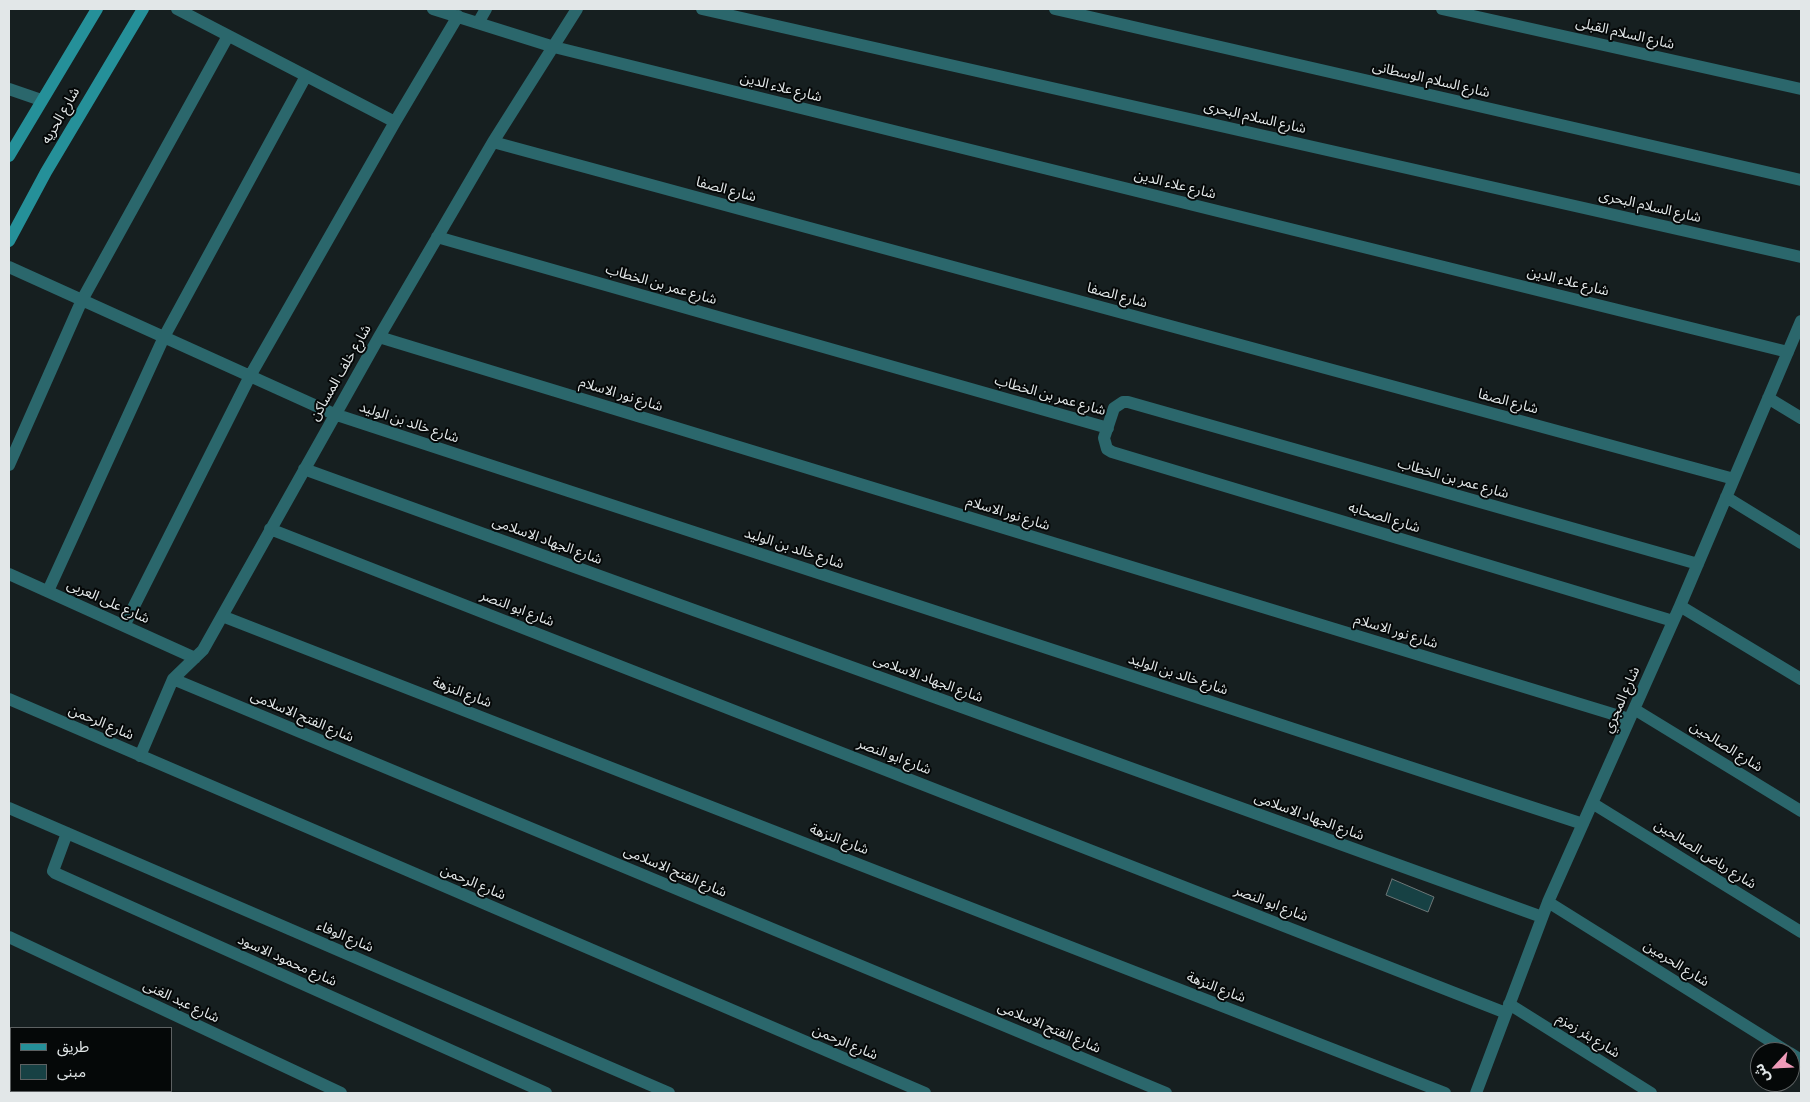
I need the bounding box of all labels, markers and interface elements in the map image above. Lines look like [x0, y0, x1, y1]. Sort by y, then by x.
street label: شارع السلام القبلى [1574, 14, 1676, 54]
street label: شارع السلام الوسطانى [1371, 58, 1491, 102]
street label: شارع علاء الدين [738, 70, 824, 106]
street label: شارع الحريه [38, 85, 84, 147]
street label: شارع السلام البحرى [1202, 98, 1308, 138]
street label: شارع علاء الدين [1132, 167, 1218, 203]
street label: شارع الصفا [694, 174, 758, 206]
street label: شارع السلام البحرى [1597, 187, 1703, 227]
street label: شارع عمر بن الخطاب [603, 261, 719, 309]
street label: شارع علاء الدين [1525, 264, 1611, 300]
street label: شارع الصفا [1085, 280, 1149, 312]
street label: شارع خلف المساكن [307, 322, 375, 424]
street label: شارع عمر بن الخطاب [992, 372, 1108, 420]
street label: شارع نور الاسلام [577, 374, 665, 416]
street label: شارع الصفا [1476, 386, 1540, 418]
street label: شارع خالد بن الوليد [357, 399, 461, 447]
street label: شارع عمر بن الخطاب [1395, 455, 1511, 503]
street label: شارع نور الاسلام [964, 493, 1052, 535]
street label: شارع الصحابه [1346, 499, 1422, 537]
street label: شارع الجهاد الاسلامى [490, 513, 604, 569]
street label: شارع خالد بن الوليد [742, 525, 846, 573]
street label: شارع على العربى [64, 576, 152, 628]
street label: شارع ابو النصر [478, 587, 556, 631]
street label: شارع نور الاسلام [1352, 611, 1440, 653]
street label: شارع الجهاد الاسلامى [871, 651, 985, 707]
street label: شارع خالد بن الوليد [1126, 651, 1230, 699]
street label: شارع المجري [1600, 664, 1644, 736]
street label: شارع النزهة [430, 674, 494, 712]
street label: شارع الفتح الاسلامى [248, 688, 356, 746]
street label: شارع الرحمن [66, 702, 136, 744]
street label: شارع الصالحين [1686, 718, 1766, 776]
street label: شارع ابو النصر [855, 735, 933, 779]
street label: شارع الجهاد الاسلامى [1252, 789, 1366, 845]
street label: شارع رياض الصالحين [1651, 817, 1759, 893]
street label: شارع النزهة [807, 821, 871, 859]
street label: شارع الفتح الاسلامى [621, 843, 729, 901]
street label: شارع الرحمن [438, 862, 508, 904]
street label: شارع ابو النصر [1232, 882, 1310, 926]
street label: شارع الوفاء [314, 918, 376, 956]
street label: شارع محمود الاسود [235, 932, 339, 990]
street label: شارع الحرمين [1640, 937, 1712, 991]
street label: شارع النزهة [1184, 969, 1248, 1007]
street label: شارع عبد الغنى [140, 977, 222, 1027]
street label: شارع الفتح الاسلامى [995, 999, 1103, 1057]
street label: شارع بئر زمزم [1553, 1010, 1623, 1062]
street label: شارع الرحمن [810, 1022, 880, 1064]
legend [10, 1027, 172, 1092]
text: طريق [57, 1038, 89, 1056]
north arrow [1750, 1042, 1800, 1092]
text: ش [1750, 1061, 1774, 1085]
text: مبنى [57, 1063, 86, 1081]

